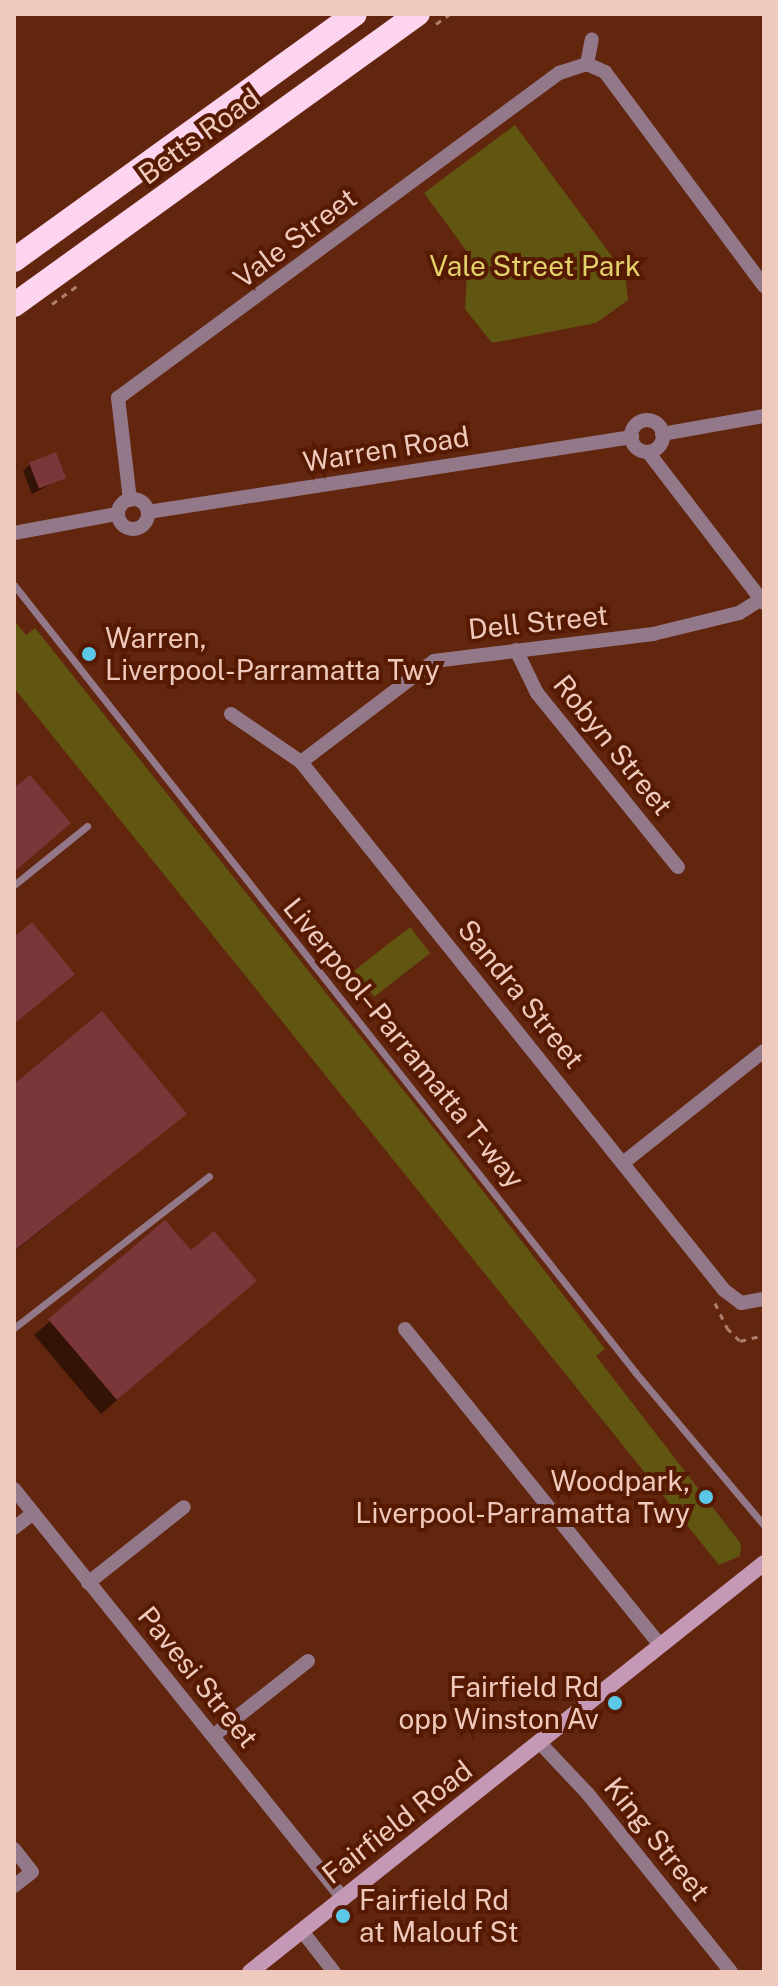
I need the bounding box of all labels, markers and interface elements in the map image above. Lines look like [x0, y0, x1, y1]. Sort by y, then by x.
street label: Betts Road [132, 81, 266, 191]
street label: Vale Street [227, 181, 363, 295]
park label: Vale Street Park [429, 249, 641, 283]
street label: Warren Road [301, 419, 471, 479]
street label: Dell Street [466, 598, 610, 646]
place label: Warren, Liverpool-Parramatta Twy [105, 621, 440, 687]
marker: Warren, Liverpool-Parramatta Twy [80, 645, 98, 663]
street label: Robyn Street [546, 668, 680, 822]
street label: Liverpool–Parramatta T-way [277, 891, 531, 1195]
street label: Sandra Street [451, 913, 591, 1075]
place label: Woodpark, Liverpool-Parramatta Twy [355, 1464, 690, 1530]
marker: Woodpark, Liverpool-Parramatta Twy [697, 1488, 715, 1506]
street label: Pavesi Street [131, 1600, 265, 1754]
place label: Fairfield Rd opp Winston Av [398, 1670, 599, 1736]
marker: Fairfield Rd opp Winston Av [606, 1694, 624, 1712]
street label: Fairfield Road [315, 1753, 479, 1891]
street label: King Street [597, 1771, 717, 1907]
place label: Fairfield Rd at Malouf St [359, 1883, 519, 1949]
marker: Fairfield Rd at Malouf St [334, 1907, 352, 1925]

